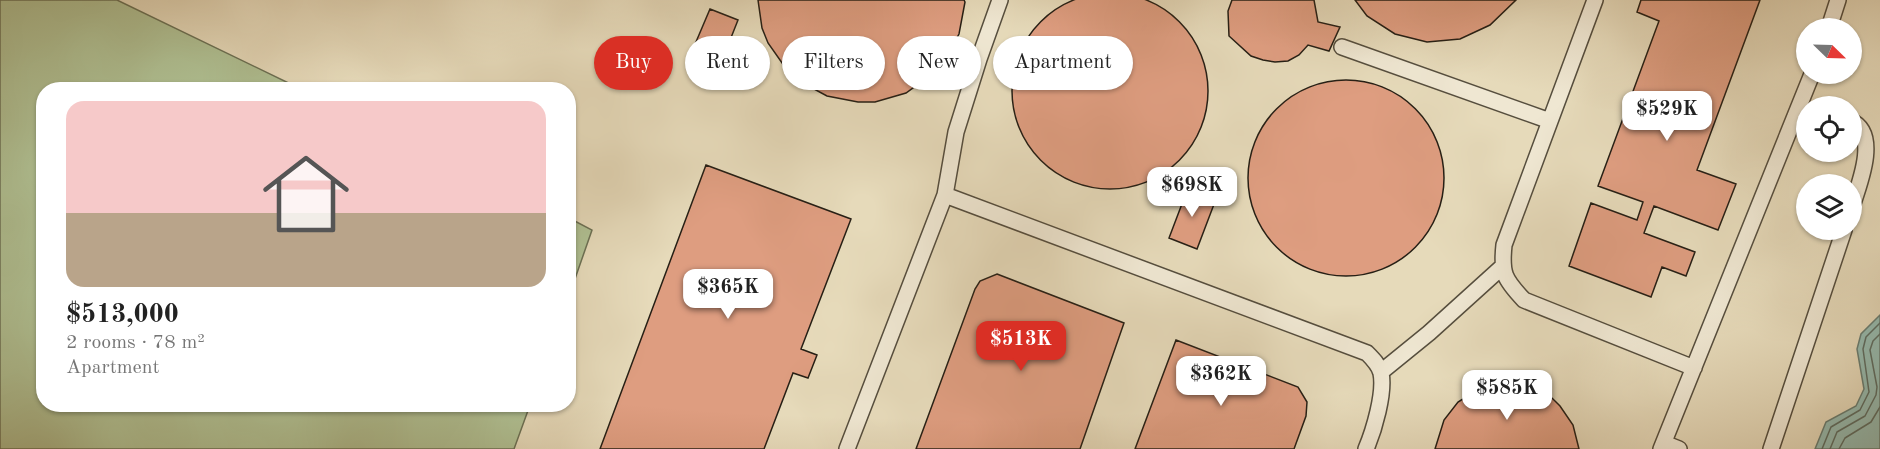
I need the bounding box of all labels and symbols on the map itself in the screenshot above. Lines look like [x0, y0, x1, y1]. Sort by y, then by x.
north arrow [1796, 18, 1862, 84]
pin: $529K [1625, 91, 1709, 142]
pin: $698K [1150, 167, 1234, 218]
pin: $365K [686, 269, 770, 320]
pin: $513K [979, 321, 1063, 372]
pin: $362K [1179, 356, 1263, 407]
pin: $585K [1465, 370, 1549, 421]

